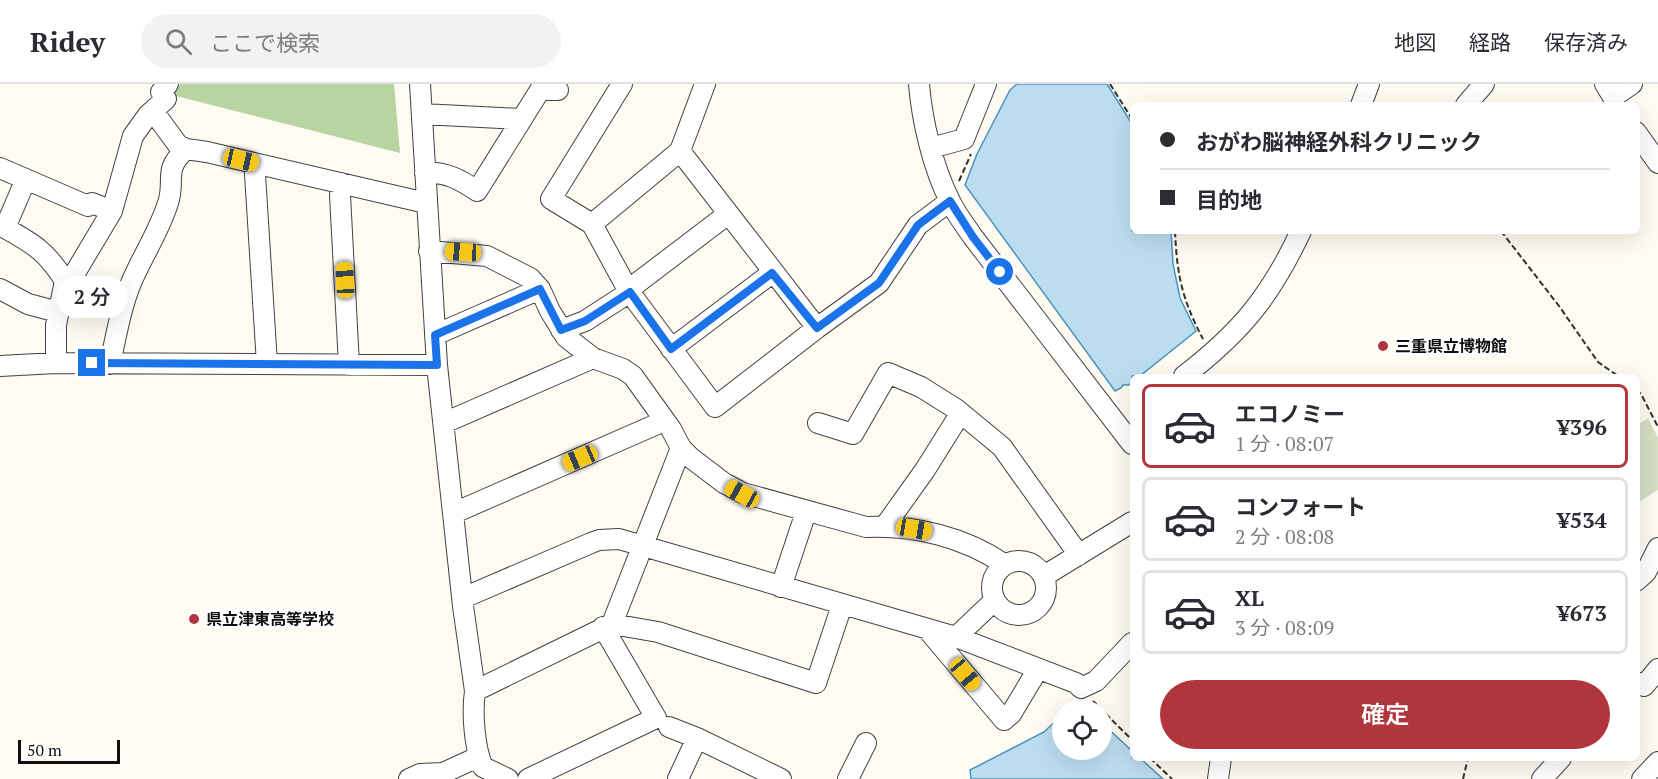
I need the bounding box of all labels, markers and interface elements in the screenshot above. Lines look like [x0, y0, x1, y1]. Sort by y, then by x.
search box [141, 14, 561, 68]
text: Ridey [30, 23, 105, 60]
icon: search [162, 25, 195, 58]
text: ここで検索 [210, 28, 320, 57]
text: 地図 [1394, 28, 1436, 56]
text: 経路 [1469, 28, 1511, 56]
text: 保存済み [1544, 28, 1628, 56]
text: おがわ脳神経外科クリニック [1196, 127, 1482, 156]
car [221, 147, 261, 173]
text: 目的地 [1196, 185, 1262, 214]
car [445, 242, 481, 262]
route start [986, 258, 1013, 285]
car [335, 262, 355, 298]
callout: 2 分 [56, 276, 128, 318]
text: 2 分 [74, 283, 110, 310]
place label: 三重県立博物館 [1395, 335, 1507, 357]
marker: 三重県立博物館 [1376, 339, 1390, 353]
route end [78, 349, 105, 376]
icon: car [1163, 399, 1217, 453]
text: エコノミー [1235, 399, 1345, 428]
text: ¥396 [1557, 412, 1607, 441]
text: 1 分 · 08:07 [1235, 430, 1334, 457]
car [560, 443, 600, 473]
car [722, 477, 762, 511]
icon: car [1163, 492, 1217, 546]
text: コンフォート [1235, 492, 1366, 521]
text: ¥534 [1557, 505, 1607, 534]
car [895, 517, 933, 541]
text: 2 分 · 08:08 [1235, 523, 1334, 550]
text: XL [1235, 583, 1264, 612]
icon: car [1163, 585, 1217, 639]
text: ¥673 [1557, 598, 1607, 627]
place label: 県立津東高等学校 [206, 608, 334, 630]
marker: 県立津東高等学校 [187, 612, 201, 626]
text: 3 分 · 08:09 [1235, 614, 1334, 641]
car [947, 654, 983, 694]
button: 確定 [1160, 680, 1610, 749]
map controls [1052, 700, 1112, 760]
button: locate [1052, 700, 1112, 760]
scale bar [18, 737, 120, 764]
text: 50 m [27, 739, 62, 761]

